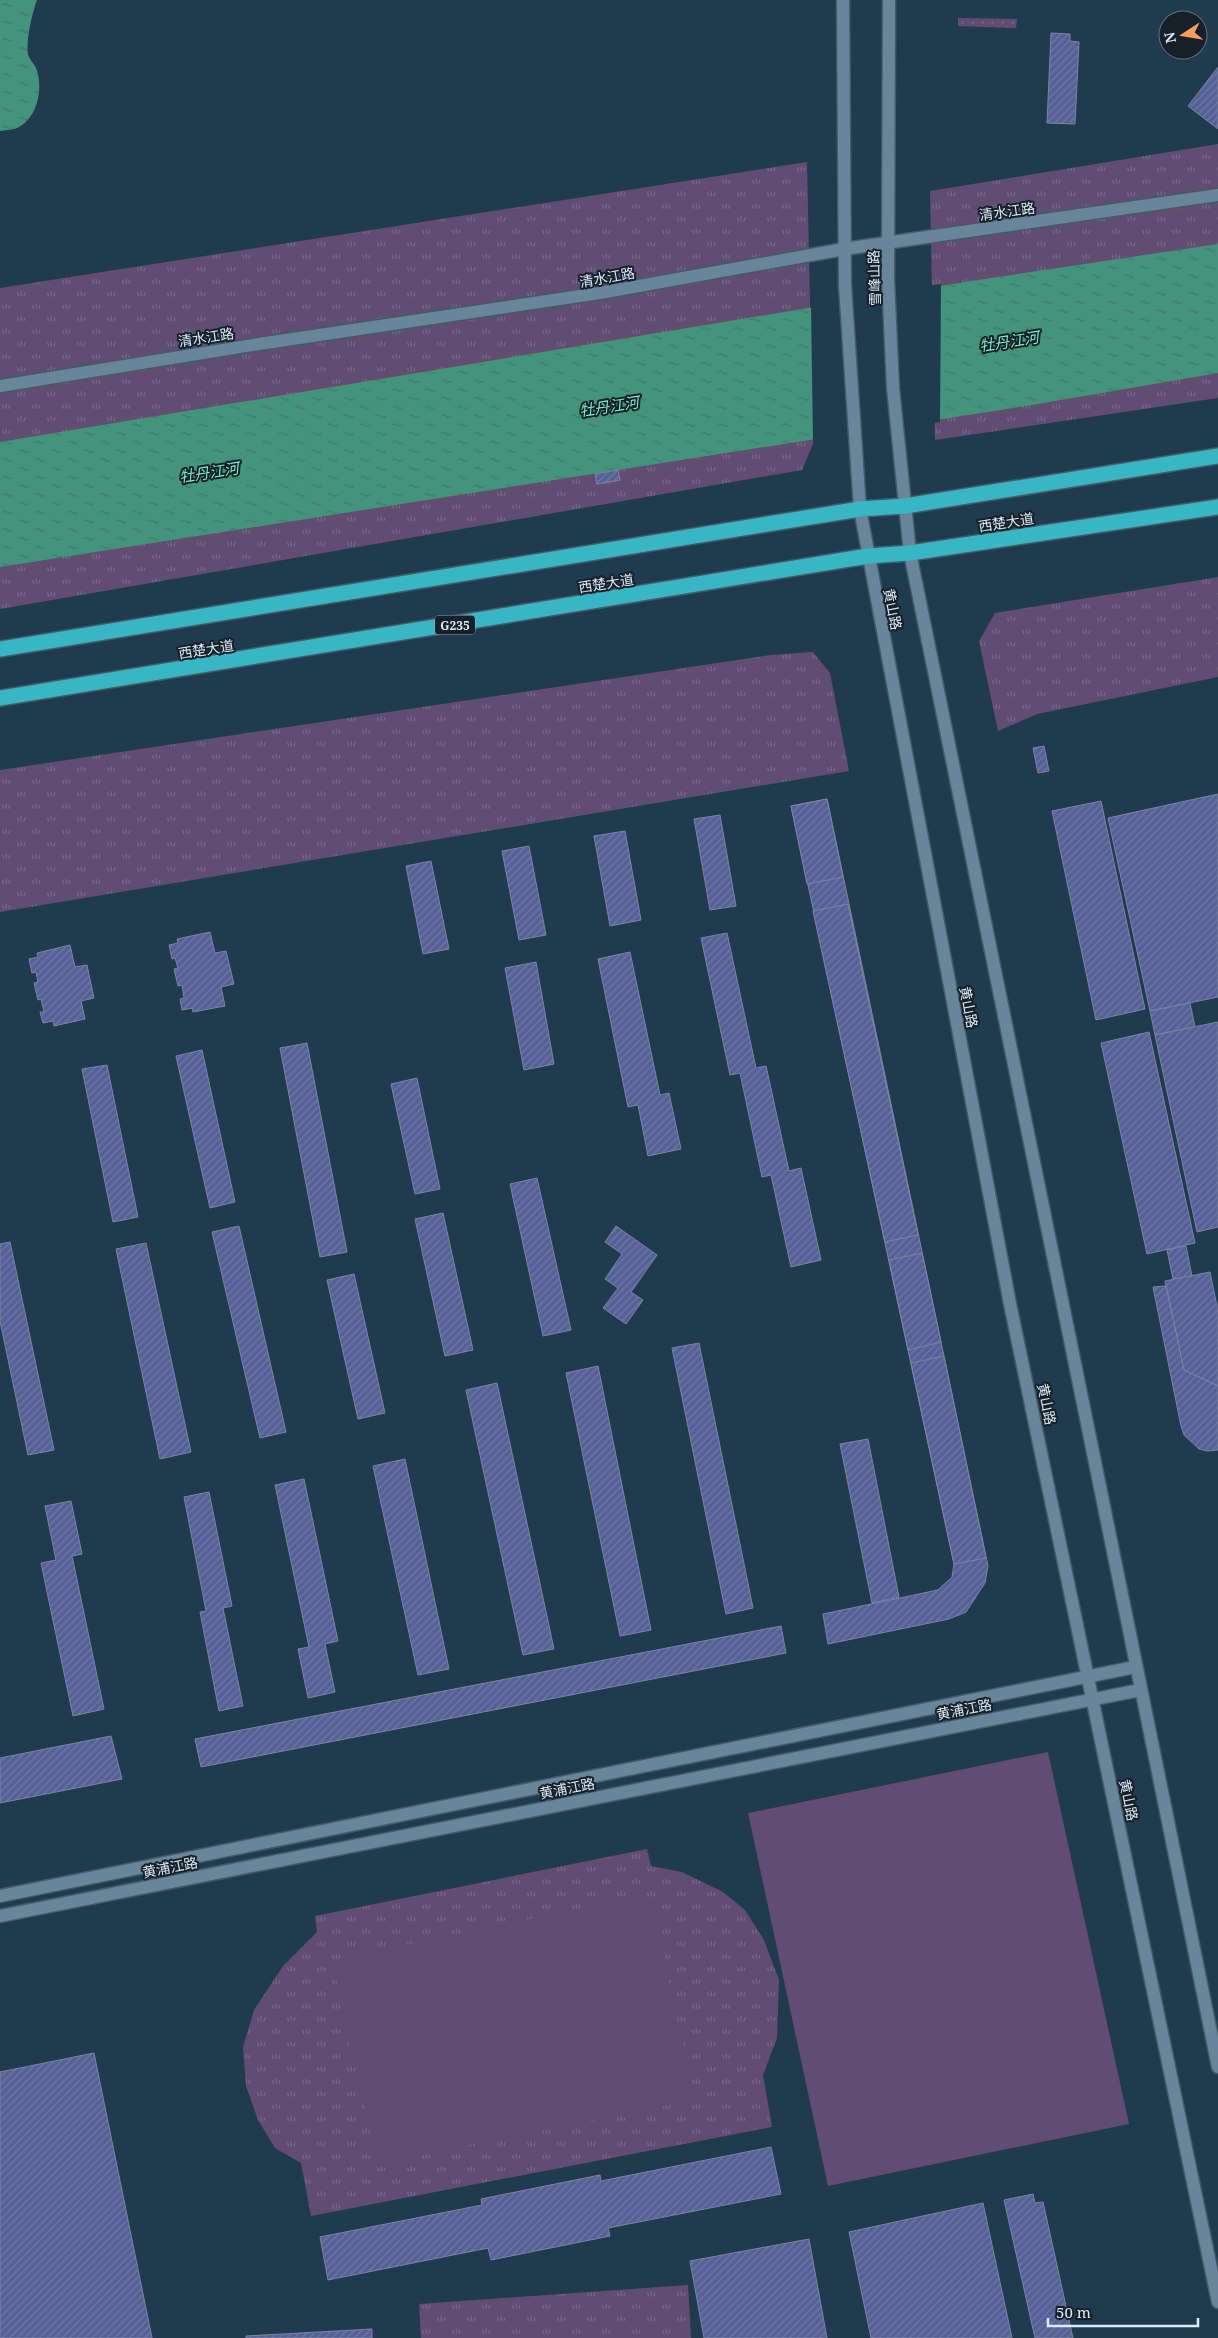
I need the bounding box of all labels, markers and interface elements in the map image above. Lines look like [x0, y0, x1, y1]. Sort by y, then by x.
north arrow [1158, 10, 1208, 60]
text: N [1159, 30, 1180, 45]
street label: 清水江路 [978, 198, 1036, 224]
street label: 雪峰山路 [864, 250, 884, 306]
street label: 清水江路 [578, 263, 636, 291]
street label: 清水江路 [177, 323, 235, 351]
water label: 牡丹江河 [978, 326, 1043, 356]
water label: 牡丹江河 [578, 391, 643, 421]
water label: 牡丹江河 [178, 457, 243, 487]
street label: 西楚大道 [977, 508, 1035, 536]
street label: 西楚大道 [577, 569, 635, 597]
street label: 黄山路 [880, 587, 906, 631]
road number: G235 [435, 616, 475, 634]
street label: 西楚大道 [177, 635, 235, 663]
street label: 黄山路 [956, 985, 982, 1029]
street label: 黄山路 [1033, 1381, 1061, 1427]
street label: 黄浦江路 [935, 1694, 993, 1724]
street label: 黄浦江路 [538, 1773, 596, 1803]
street label: 黄山路 [1115, 1777, 1143, 1823]
street label: 黄浦江路 [141, 1852, 199, 1882]
scale bar [1048, 2296, 1198, 2328]
text: 50 m [1056, 2302, 1091, 2322]

